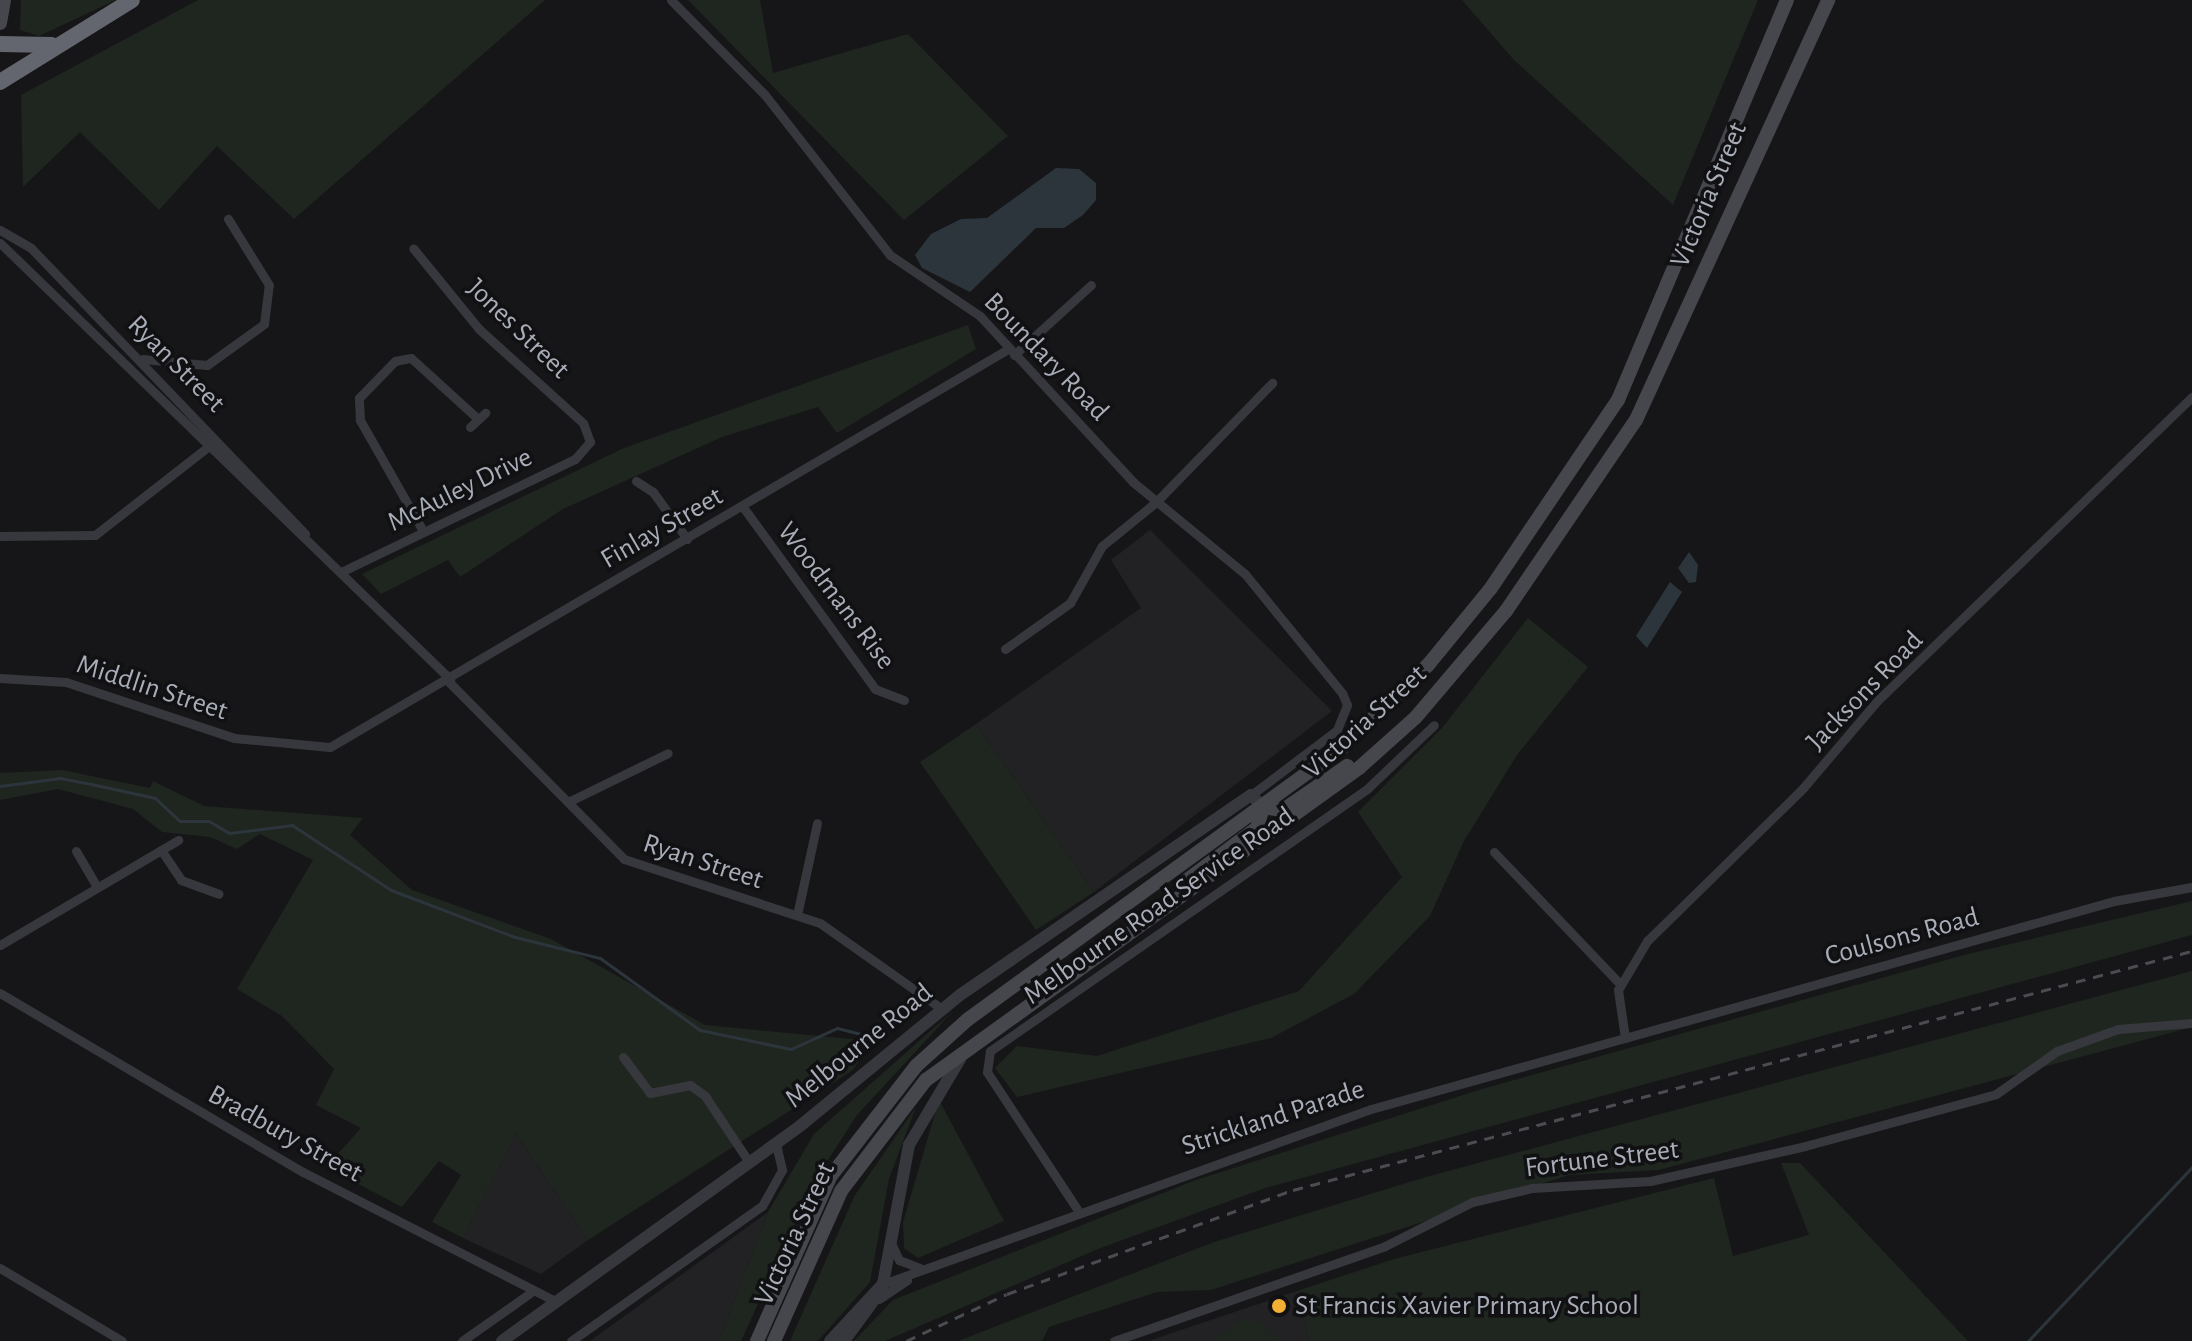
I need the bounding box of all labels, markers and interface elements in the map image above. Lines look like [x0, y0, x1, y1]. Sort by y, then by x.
street label: Victoria Street [1663, 117, 1755, 273]
street label: Jones Street [460, 272, 576, 386]
street label: Boundary Road [976, 286, 1116, 428]
street label: Ryan Street [120, 308, 232, 420]
street label: McAuley Drive [382, 441, 538, 539]
street label: Finlay Street [595, 480, 729, 576]
street label: Woodmans Rise [770, 516, 902, 676]
street label: Jacksons Road [1800, 624, 1930, 758]
street label: Middlin Street [72, 648, 232, 728]
street label: Victoria Street [1296, 658, 1434, 786]
street label: Melbourne Road Service Road [1017, 800, 1301, 1012]
street label: Ryan Street [639, 827, 767, 897]
street label: Coulsons Road [1821, 900, 1983, 974]
street label: Melbourne Road [778, 976, 940, 1116]
street label: Strickland Parade [1177, 1073, 1369, 1163]
street label: Bradbury Street [202, 1078, 368, 1190]
street label: Fortune Street [1523, 1133, 1681, 1185]
street label: Victoria Street [747, 1157, 843, 1311]
place label: St Francis Xavier Primary School [1295, 1289, 1639, 1323]
marker: St Francis Xavier Primary School [1270, 1297, 1288, 1315]

